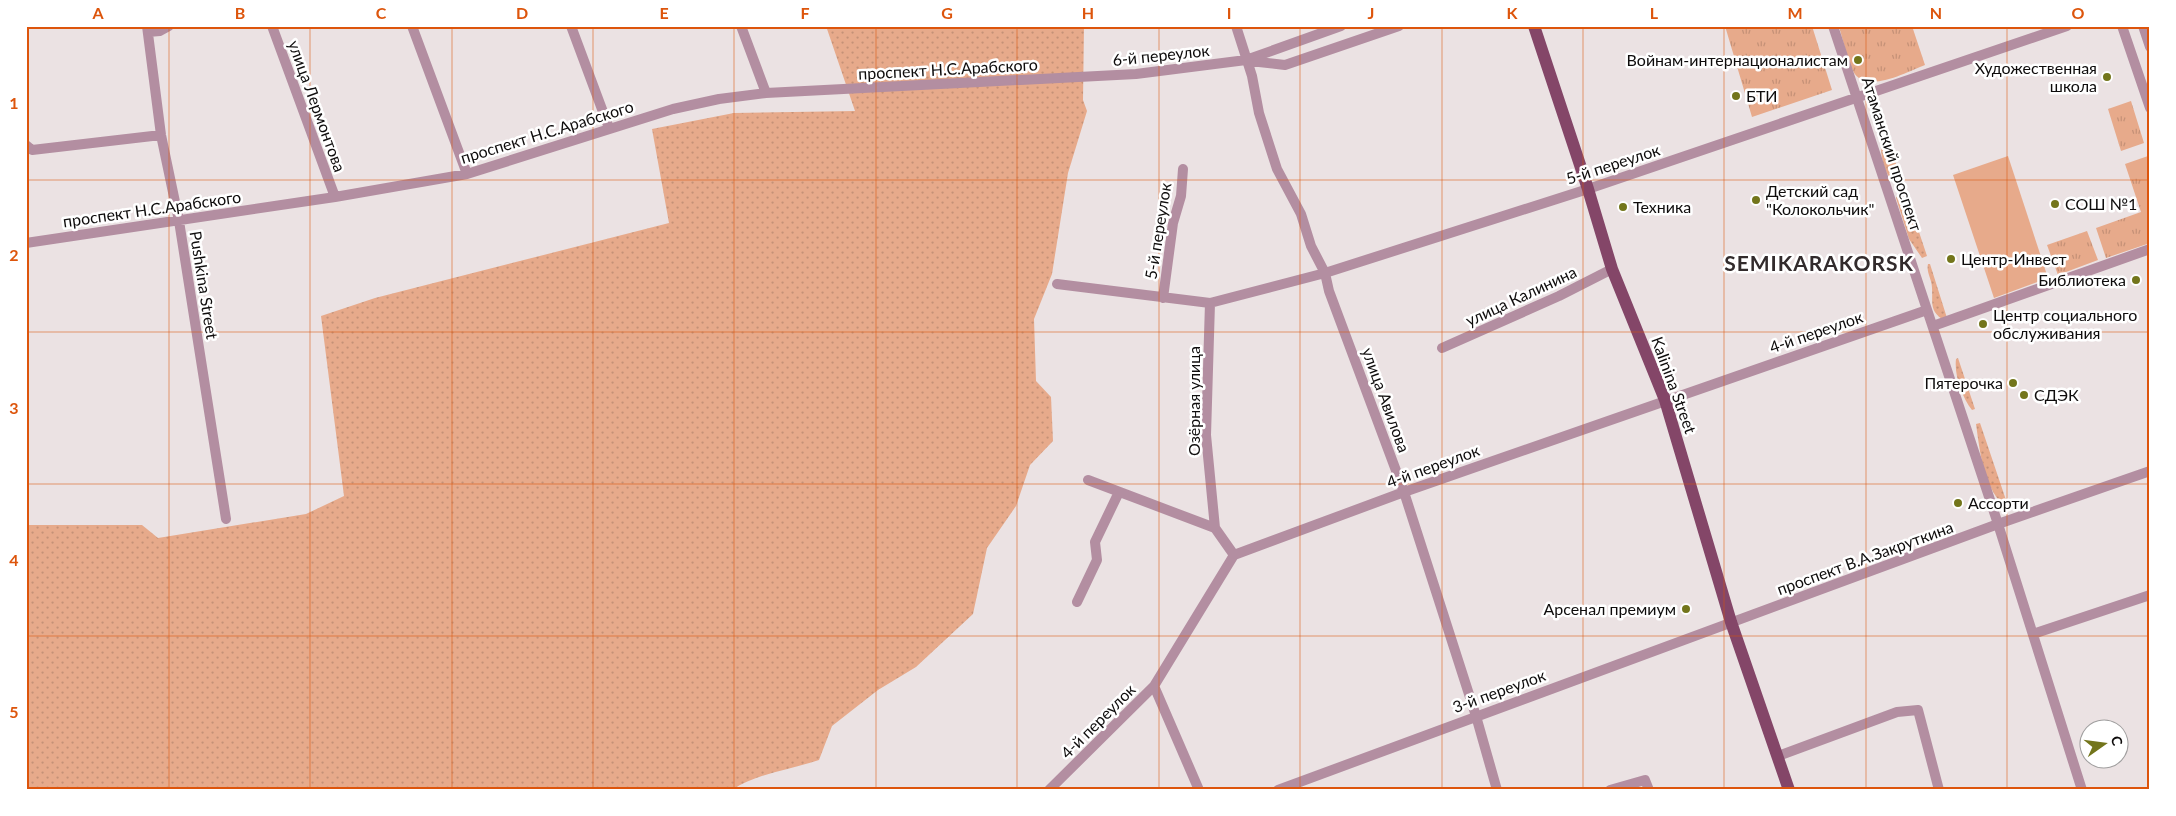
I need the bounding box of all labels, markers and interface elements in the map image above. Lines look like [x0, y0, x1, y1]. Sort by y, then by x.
text: A [91, 3, 104, 22]
text: B [235, 3, 245, 22]
text: C [376, 3, 387, 22]
text: D [516, 3, 528, 22]
text: E [659, 3, 669, 22]
text: F [800, 3, 810, 22]
text: G [941, 3, 953, 22]
text: H [1082, 3, 1094, 22]
text: I [1227, 3, 1231, 22]
text: J [1368, 3, 1374, 22]
text: K [1507, 3, 1519, 22]
text: L [1650, 3, 1659, 22]
text: M [1787, 3, 1803, 22]
text: N [1930, 3, 1942, 22]
text: O [2072, 3, 2085, 22]
street label: улица Лермонтова [285, 37, 350, 174]
street label: 6-й переулок [1112, 40, 1211, 69]
place label: Войнам-интернационалистам [1627, 50, 1848, 69]
street label: проспект Н.С.Арабского [858, 54, 1038, 83]
marker: Войнам-интернационалистам [1852, 54, 1864, 66]
place label: Художественная школа [1975, 58, 2097, 95]
marker: Художественная школа [2101, 71, 2113, 83]
street label: Атаманский проспект [1859, 74, 1926, 233]
place label: БТИ [1746, 86, 1778, 105]
marker: БТИ [1730, 90, 1742, 102]
text: 1 [9, 93, 19, 112]
street label: проспект Н.С.Арабского [458, 96, 636, 167]
street label: 5-й переулок [1564, 139, 1663, 188]
street label: 5-й переулок [1141, 181, 1175, 281]
place label: Детский сад "Колокольчик" [1766, 181, 1875, 218]
street label: проспект Н.С.Арабского [62, 187, 242, 230]
marker: Детский сад "Колокольчик" [1750, 194, 1762, 206]
place label: СОШ №1 [2065, 194, 2137, 213]
place label: Техника [1633, 197, 1691, 216]
marker: СОШ №1 [2049, 198, 2061, 210]
marker: Техника [1617, 201, 1629, 213]
street label: Pushkina Street [187, 229, 222, 341]
text: 2 [9, 245, 19, 264]
place label: Центр-Инвест [1961, 249, 2067, 268]
district label: SEMIKARAKORSK [1724, 250, 1914, 275]
marker: Центр-Инвест [1945, 253, 1957, 265]
street label: улица Калинина [1462, 262, 1579, 330]
place label: Библиотека [2038, 270, 2126, 289]
marker: Библиотека [2130, 274, 2142, 286]
place label: Центр социального обслуживания [1993, 305, 2137, 342]
street label: 4-й переулок [1767, 306, 1866, 356]
marker: Центр социального обслуживания [1977, 318, 1989, 330]
street label: Kalinina Street [1648, 334, 1701, 436]
street label: улица Авилова [1359, 345, 1414, 455]
street label: Озёрная улица [1184, 346, 1203, 456]
place label: Пятeрочка [1925, 373, 2003, 392]
marker: Пятeрочка [2007, 377, 2019, 389]
place label: СДЭК [2034, 385, 2079, 404]
marker: СДЭК [2018, 389, 2030, 401]
text: 3 [9, 398, 19, 417]
street label: 4-й переулок [1384, 440, 1483, 491]
place label: Ассорти [1968, 493, 2029, 512]
marker: Ассорти [1952, 497, 1964, 509]
street label: проспект В.А.Закруткина [1774, 517, 1956, 598]
text: 4 [9, 550, 19, 569]
place label: Арсенал премиум [1543, 599, 1676, 618]
marker: Арсенал премиум [1680, 603, 1692, 615]
street label: 3-й переулок [1450, 665, 1549, 716]
street label: 4-й переулок [1056, 679, 1139, 762]
text: 5 [9, 702, 19, 721]
north arrow [2078, 718, 2128, 768]
text: С [2108, 734, 2127, 748]

